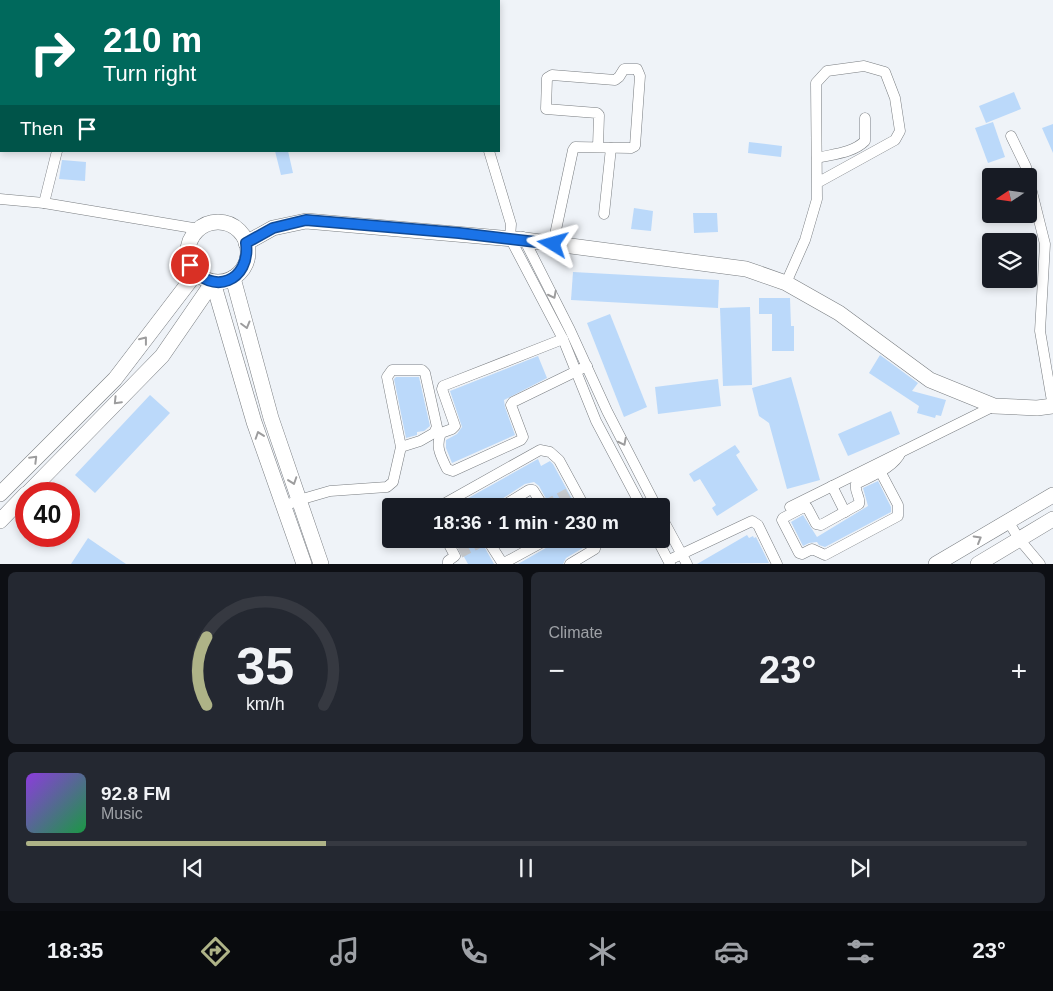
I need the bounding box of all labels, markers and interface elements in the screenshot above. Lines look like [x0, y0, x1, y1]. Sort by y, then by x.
icon: right [20, 20, 85, 85]
text: 210 m [103, 20, 202, 59]
text: Turn right [103, 61, 196, 86]
icon: arrive [73, 115, 101, 143]
text: Then [20, 118, 63, 139]
north arrow [982, 168, 1038, 222]
map controls [982, 168, 1037, 288]
position arrow [526, 217, 578, 269]
button: layers [982, 233, 1037, 288]
pin [169, 244, 211, 286]
icon: arrive [176, 251, 204, 279]
one-way arrow [547, 290, 557, 299]
one-way arrow [240, 321, 250, 329]
one-way arrow [139, 337, 147, 346]
one-way arrow [114, 396, 123, 405]
one-way arrow [255, 431, 265, 440]
one-way arrow [617, 437, 627, 446]
one-way arrow [29, 456, 38, 465]
one-way arrow [287, 476, 297, 484]
speed limit sign: 40 [15, 482, 80, 547]
text: 18:36 · 1 min · 230 m [433, 512, 619, 533]
one-way arrow [972, 535, 981, 545]
text: Climate [549, 624, 603, 641]
text: 35 [236, 637, 294, 695]
text: 23° [759, 649, 816, 691]
text: − [549, 655, 565, 686]
text: + [1011, 655, 1027, 686]
text: km/h [246, 694, 285, 714]
text: 92.8 FM [101, 783, 171, 804]
text: Music [101, 805, 143, 822]
icon: previous [179, 854, 207, 882]
icon: pause [512, 854, 540, 882]
icon: next [846, 854, 874, 882]
icon: directions [198, 934, 233, 969]
icon: music [327, 934, 362, 969]
icon: phone [456, 934, 491, 969]
icon: climate [585, 934, 620, 969]
icon: car [714, 934, 749, 969]
icon: filters [843, 934, 878, 969]
text: 18:35 [47, 938, 103, 963]
text: 23° [973, 938, 1006, 963]

